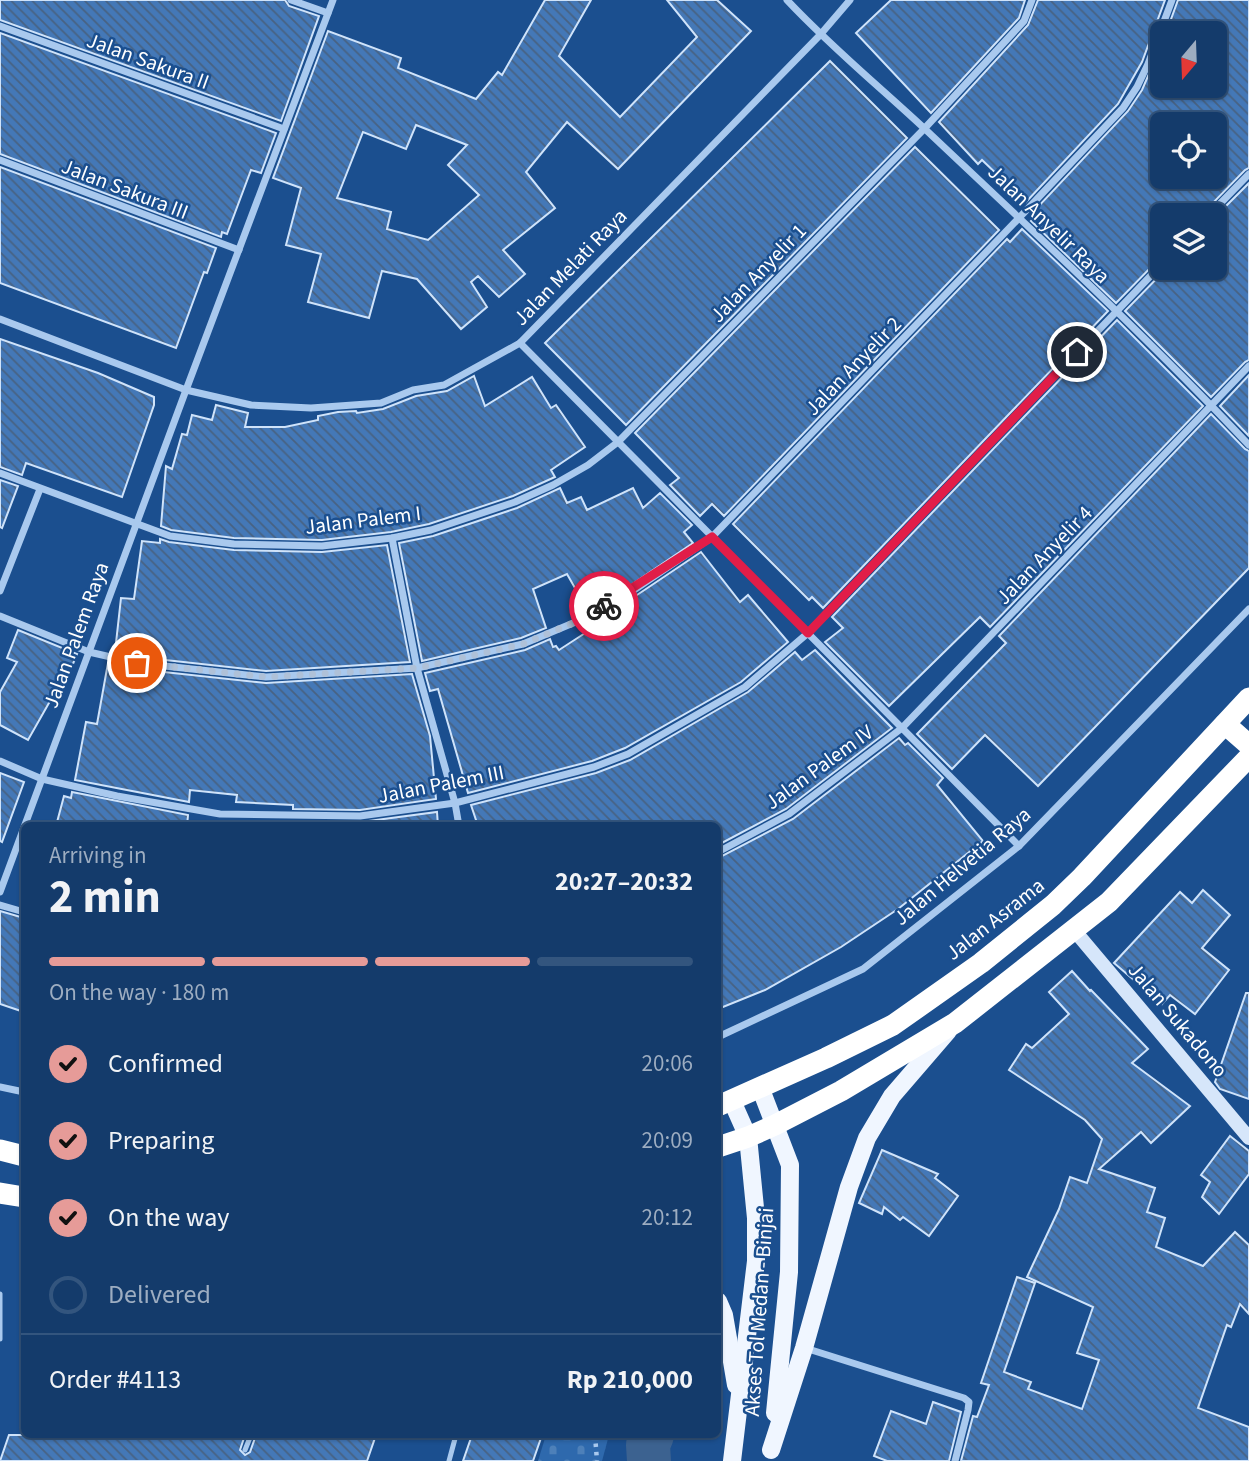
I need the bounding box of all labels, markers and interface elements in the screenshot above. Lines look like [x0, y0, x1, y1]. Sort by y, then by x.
north arrow [1150, 21, 1227, 98]
map controls [1150, 21, 1227, 280]
street label: Jalan Sakura II [83, 25, 213, 97]
button: locate [1150, 112, 1227, 189]
street label: Jalan Sakura III [57, 151, 193, 227]
street label: Jalan Anyelir Raya [981, 158, 1117, 290]
street label: Jalan Melati Raya [506, 202, 634, 332]
button: layers [1150, 203, 1227, 280]
street label: Jalan Anyelir 1 [703, 217, 813, 329]
street label: Jalan Anyelir 2 [798, 310, 908, 422]
pin [1047, 322, 1107, 382]
icon: home [1058, 333, 1096, 371]
street label: Jalan Palem I [303, 498, 423, 542]
street label: Jalan Anyelir 4 [989, 499, 1099, 611]
street label: Jalan Palem Raya [36, 558, 116, 712]
courier [569, 571, 639, 641]
icon: bike [585, 587, 623, 625]
pin [107, 633, 167, 693]
icon: bag [118, 644, 156, 682]
street label: Jalan Palem IV [759, 717, 880, 817]
street label: Jalan Palem III [375, 757, 507, 811]
street label: Jalan Helvetia Raya [887, 800, 1037, 932]
text: Arriving in [49, 839, 147, 872]
text: 20:27–20:32 [555, 863, 693, 900]
text: 2 min [49, 865, 161, 930]
street label: Jalan Asrama [939, 871, 1051, 967]
street label: Jalan Sukadono [1121, 956, 1235, 1084]
text: On the way · 180 m [49, 976, 229, 1009]
icon: check [49, 1045, 87, 1083]
text: Confirmed [108, 1045, 223, 1082]
text: 20:06 [642, 1047, 693, 1080]
icon: check [49, 1122, 87, 1160]
text: Preparing [108, 1122, 214, 1159]
text: 20:09 [642, 1124, 693, 1157]
icon: check [49, 1199, 87, 1237]
text: On the way [108, 1199, 229, 1236]
text: 20:12 [642, 1201, 693, 1234]
street label: Akses Tol Medan - Binjai [737, 1207, 781, 1417]
text: Delivered [108, 1276, 211, 1313]
text: Order #4113 [49, 1361, 181, 1398]
text: Rp 210,000 [567, 1361, 693, 1398]

